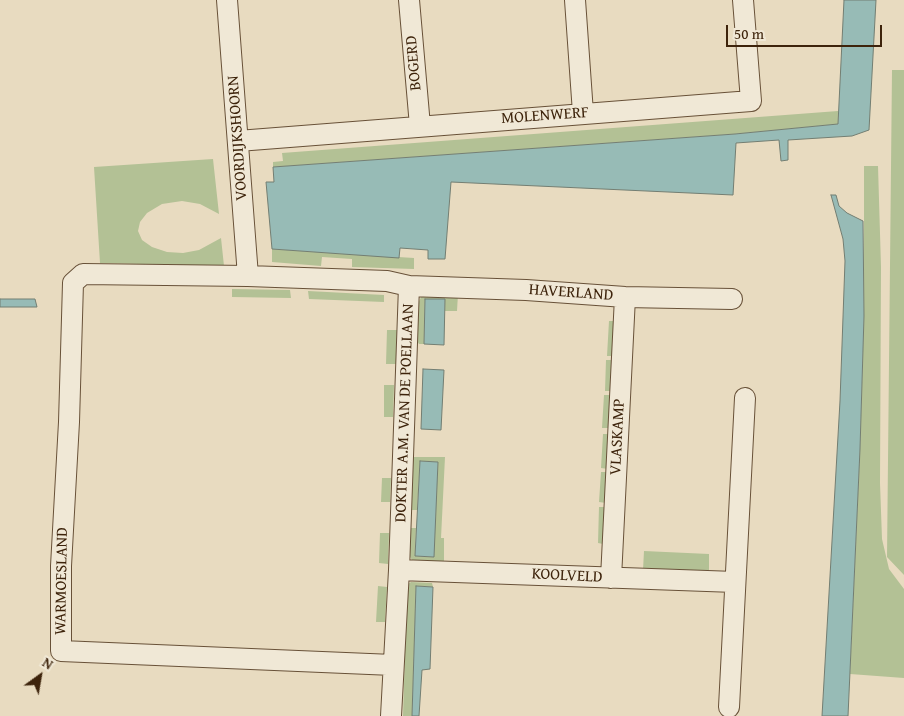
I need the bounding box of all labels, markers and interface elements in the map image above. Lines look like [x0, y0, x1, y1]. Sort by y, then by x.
scale bar [729, 15, 885, 47]
text: 50 m [734, 23, 764, 44]
street label: BOGERD [402, 35, 426, 91]
street label: VOORDIJKSHOORN [224, 75, 252, 201]
street label: MOLENWERF [500, 103, 590, 129]
street label: HAVERLAND [528, 280, 614, 306]
street label: DOKTER A.M. VAN DE POELLAAN [392, 303, 418, 523]
street label: VLASKAMP [606, 398, 630, 476]
street label: WARMOESLAND [51, 527, 73, 635]
street label: KOOLVELD [531, 565, 603, 587]
north arrow [15, 651, 65, 701]
text: N [39, 652, 57, 674]

